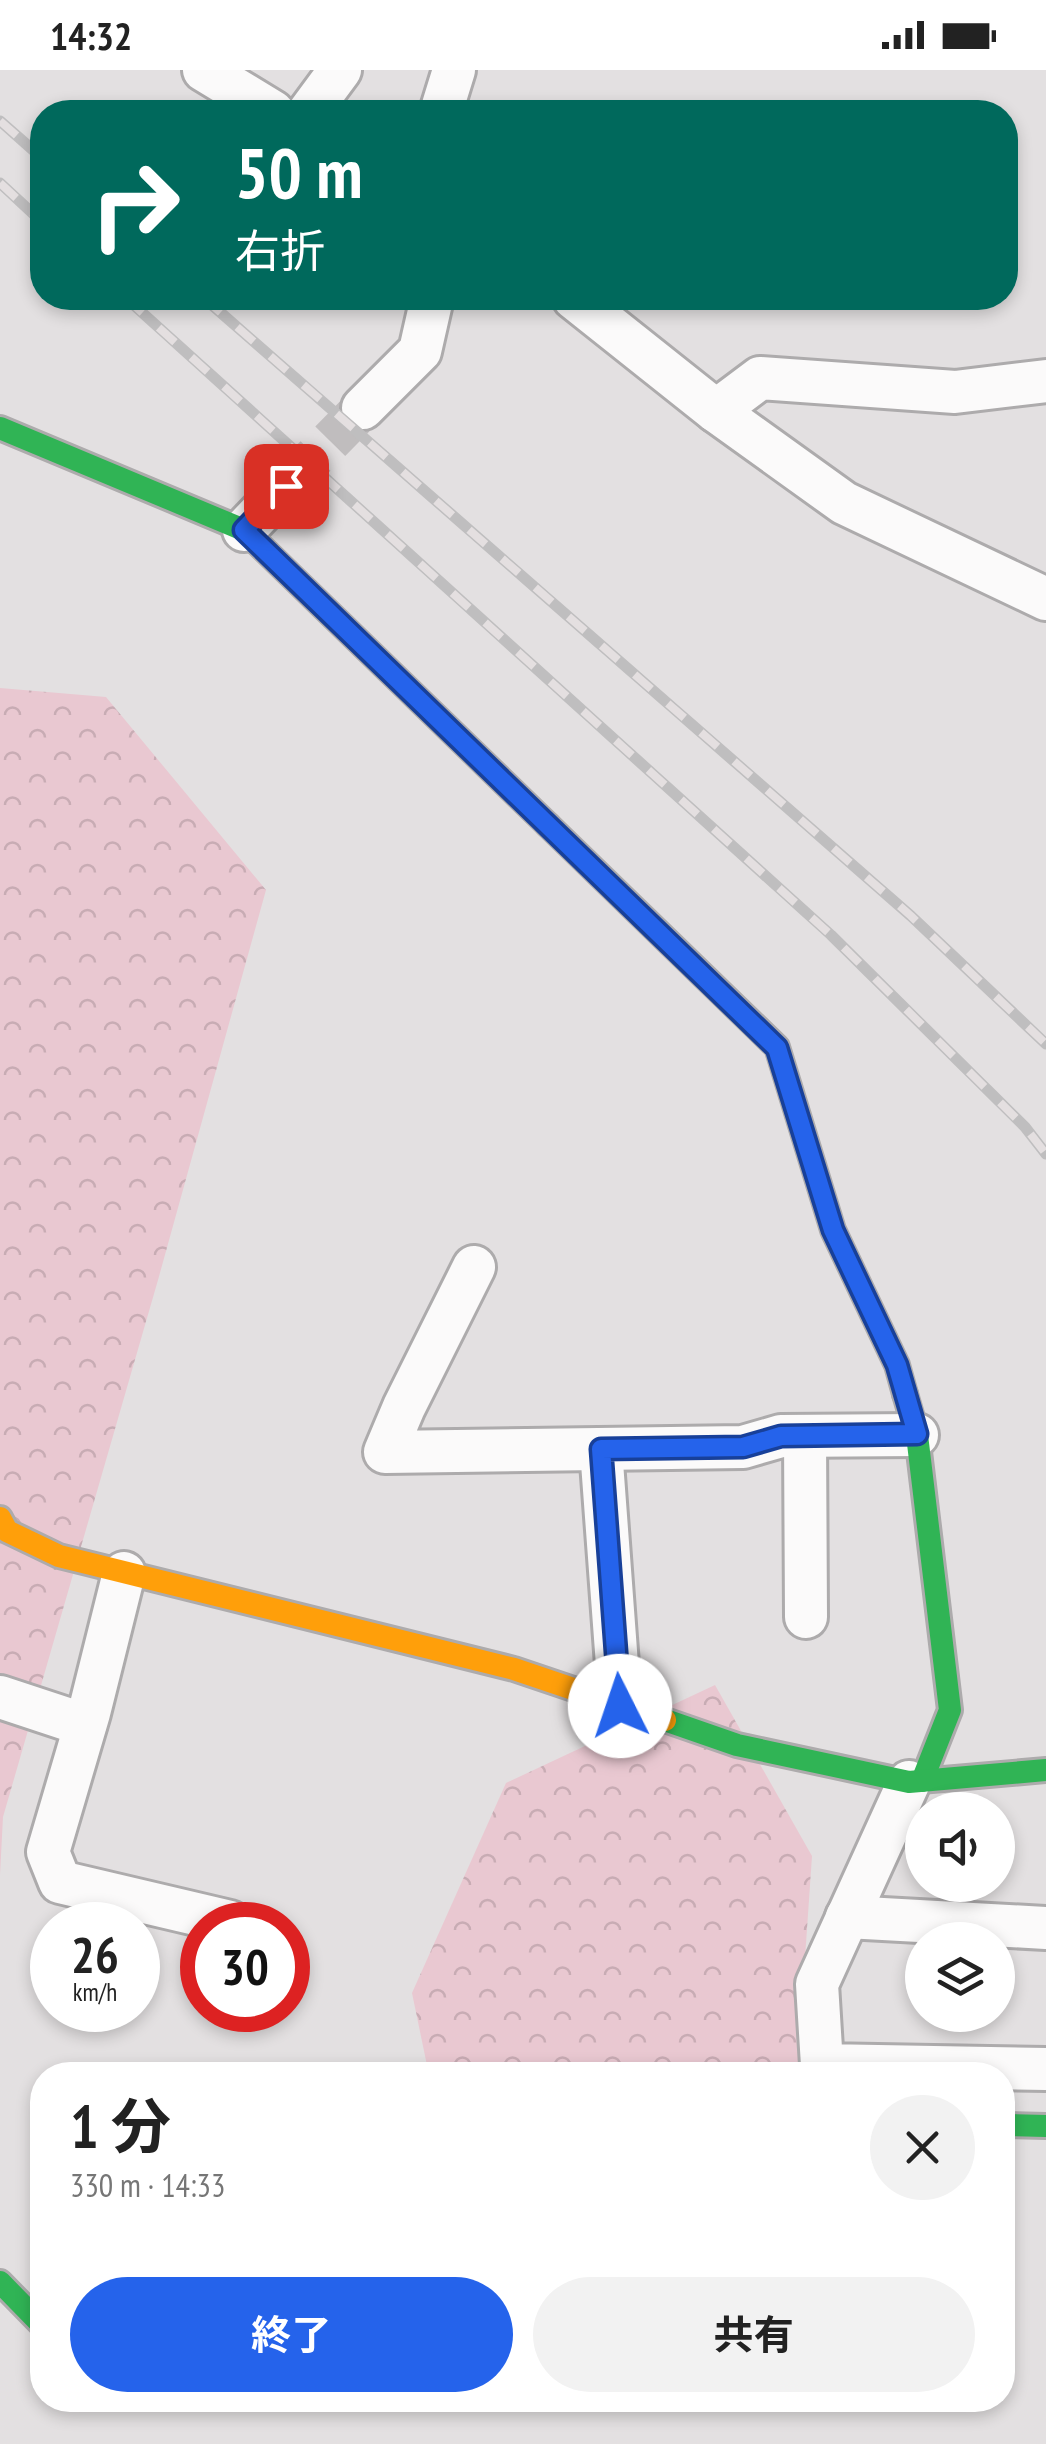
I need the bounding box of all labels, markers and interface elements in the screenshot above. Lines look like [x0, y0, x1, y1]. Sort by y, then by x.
text: 14:32 [50, 11, 132, 60]
text: 50 m [235, 127, 363, 217]
icon: right [70, 140, 200, 270]
text: 右折 [235, 221, 325, 279]
pin [244, 444, 329, 529]
icon: arrive [259, 459, 314, 514]
position arrow [568, 1654, 672, 1758]
map controls [905, 1792, 1015, 2032]
button: sound [905, 1792, 1015, 1902]
speed limit sign: 30 [180, 1902, 310, 2032]
text: 26 [71, 1922, 119, 1987]
button: layers [905, 1922, 1015, 2032]
text: km/h [73, 1976, 117, 2008]
text: 1 分 [70, 2087, 171, 2165]
button: close [870, 2095, 975, 2200]
text: 330 m · 14:33 [70, 2164, 225, 2206]
button: 終了 [70, 2277, 513, 2392]
button: 共有 [533, 2277, 975, 2392]

